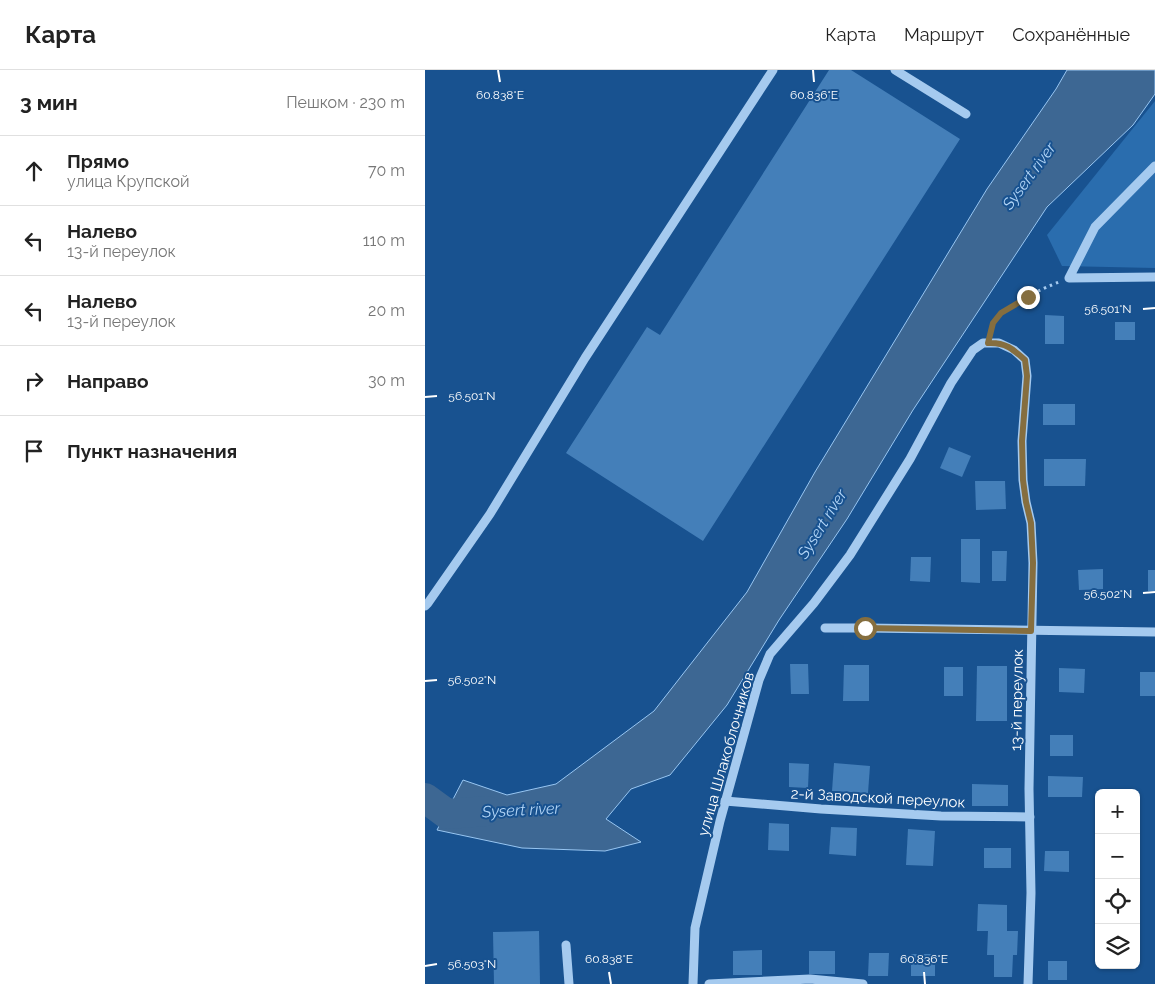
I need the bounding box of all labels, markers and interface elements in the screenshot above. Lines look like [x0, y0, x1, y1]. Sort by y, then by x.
text: Карта [25, 20, 96, 49]
text: Карта [825, 24, 876, 45]
text: Маршрут [904, 24, 984, 45]
text: Сохранённые [1012, 24, 1130, 45]
text: 60.838°E [476, 88, 524, 102]
text: 60.836°E [790, 88, 838, 102]
text: 3 мин [20, 90, 78, 115]
text: Пешком · 230 m [286, 93, 405, 112]
water label: Sysert river [998, 138, 1060, 214]
text: Прямо [67, 150, 129, 172]
icon: ahead [20, 157, 48, 185]
text: 70 m [368, 161, 405, 180]
text: улица Крупской [67, 172, 190, 191]
text: Налево [67, 220, 137, 242]
icon: left [20, 227, 48, 255]
text: 110 m [363, 231, 405, 250]
text: 13-й переулок [67, 242, 176, 261]
route end [1017, 286, 1040, 309]
text: Налево [67, 290, 137, 312]
icon: left [20, 297, 48, 325]
text: 20 m [368, 301, 405, 320]
text: 56.501°N [1084, 302, 1132, 316]
text: 13-й переулок [67, 312, 176, 331]
icon: right [20, 367, 48, 395]
text: Направо [67, 370, 148, 392]
text: 30 m [368, 371, 405, 390]
text: 56.501°N [448, 389, 496, 403]
icon: arrive [20, 437, 48, 465]
text: Пункт назначения [67, 440, 237, 462]
water label: Sysert river [793, 485, 851, 563]
text: 56.502°N [1084, 587, 1132, 601]
route start [854, 617, 877, 640]
street label: 13-й переулок [1007, 649, 1027, 751]
street label: улица Шлакоблочников [694, 670, 758, 838]
text: 56.502°N [448, 673, 496, 687]
street label: 2-й Заводской переулок [790, 784, 966, 812]
map controls [1095, 789, 1140, 969]
button: + [1095, 789, 1140, 834]
water label: Sysert river [480, 798, 561, 822]
button: − [1095, 834, 1140, 879]
button: locate [1095, 879, 1140, 924]
button: layers [1095, 924, 1140, 969]
text: 60.838°E [585, 952, 633, 966]
text: 60.836°E [900, 952, 948, 966]
text: 56.503°N [448, 957, 496, 971]

